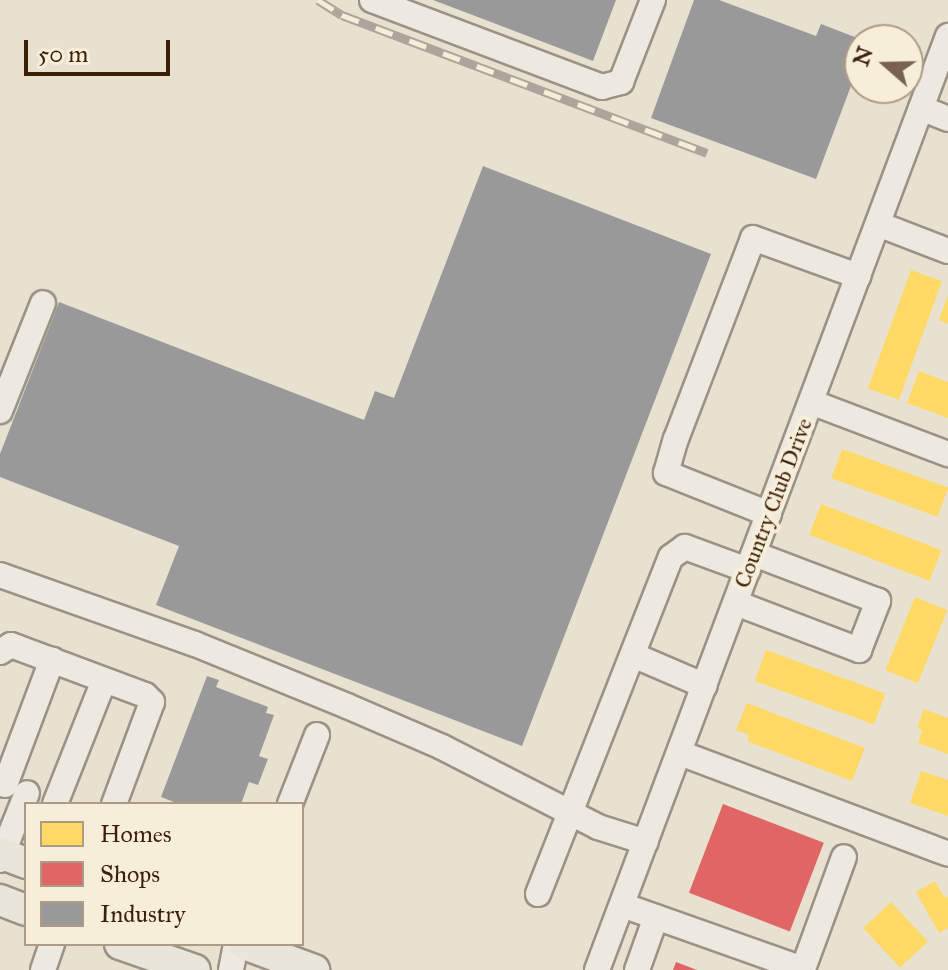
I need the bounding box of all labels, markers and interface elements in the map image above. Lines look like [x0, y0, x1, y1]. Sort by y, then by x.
scale bar [28, 24, 174, 74]
north arrow [844, 24, 924, 104]
text: 50 m [38, 39, 88, 69]
text: N [847, 43, 879, 70]
street label: Country Club Drive [728, 414, 818, 592]
legend [24, 802, 304, 946]
text: Homes [100, 819, 172, 849]
text: Shops [100, 859, 160, 889]
text: Industry [100, 899, 186, 929]

